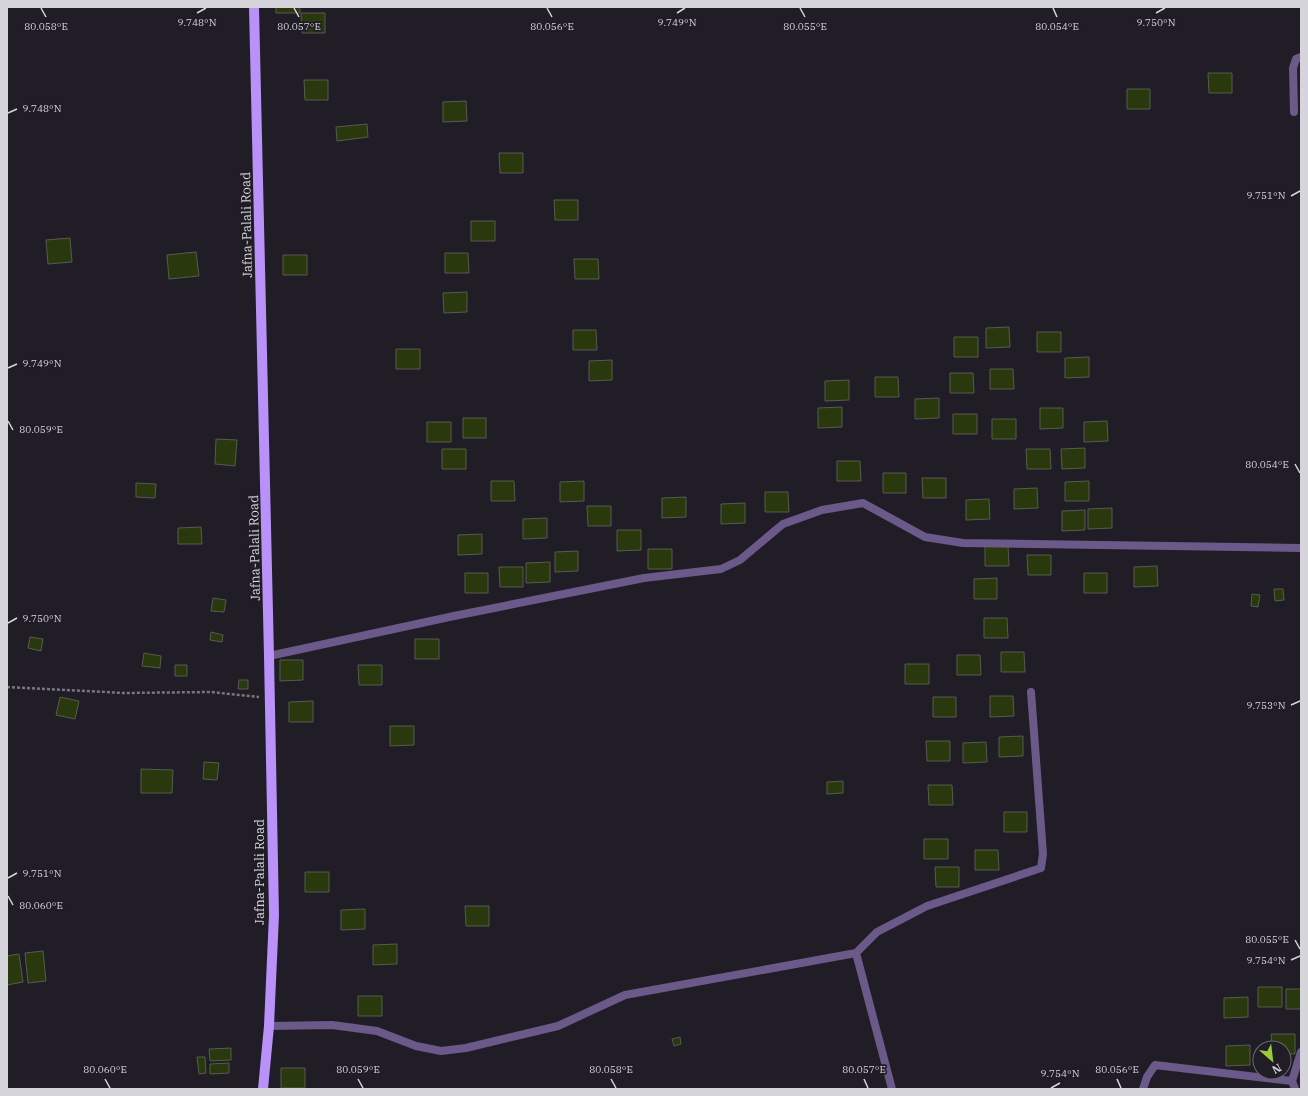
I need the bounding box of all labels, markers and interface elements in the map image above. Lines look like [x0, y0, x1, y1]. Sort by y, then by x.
text: 9.748°N [177, 16, 217, 29]
text: 9.749°N [657, 16, 697, 29]
text: 9.750°N [1136, 16, 1176, 29]
text: 80.058°E [24, 20, 68, 33]
text: 80.057°E [277, 20, 321, 33]
text: 80.056°E [530, 20, 574, 33]
text: 80.055°E [783, 20, 827, 33]
text: 80.054°E [1035, 20, 1079, 33]
text: 9.748°N [22, 102, 62, 115]
street label: Jafna-Palali Road [237, 172, 256, 278]
text: 9.751°N [1246, 189, 1286, 202]
text: 9.749°N [22, 357, 62, 370]
text: 80.059°E [19, 423, 63, 436]
text: 80.054°E [1245, 458, 1289, 471]
street label: Jafna-Palali Road [245, 495, 264, 601]
text: 9.750°N [22, 612, 62, 625]
text: 9.753°N [1246, 699, 1286, 712]
street label: Jafna-Palali Road [251, 819, 268, 925]
text: 9.751°N [22, 867, 62, 880]
text: 80.060°E [19, 899, 63, 912]
text: 80.055°E [1245, 933, 1289, 946]
text: 9.754°N [1246, 954, 1286, 967]
north arrow [1252, 1040, 1292, 1080]
text: N [1269, 1061, 1284, 1077]
text: 80.060°E [83, 1063, 127, 1076]
text: 80.059°E [336, 1063, 380, 1076]
text: 80.058°E [589, 1063, 633, 1076]
text: 80.057°E [842, 1063, 886, 1076]
text: 80.056°E [1095, 1063, 1139, 1076]
text: 9.754°N [1040, 1067, 1080, 1080]

